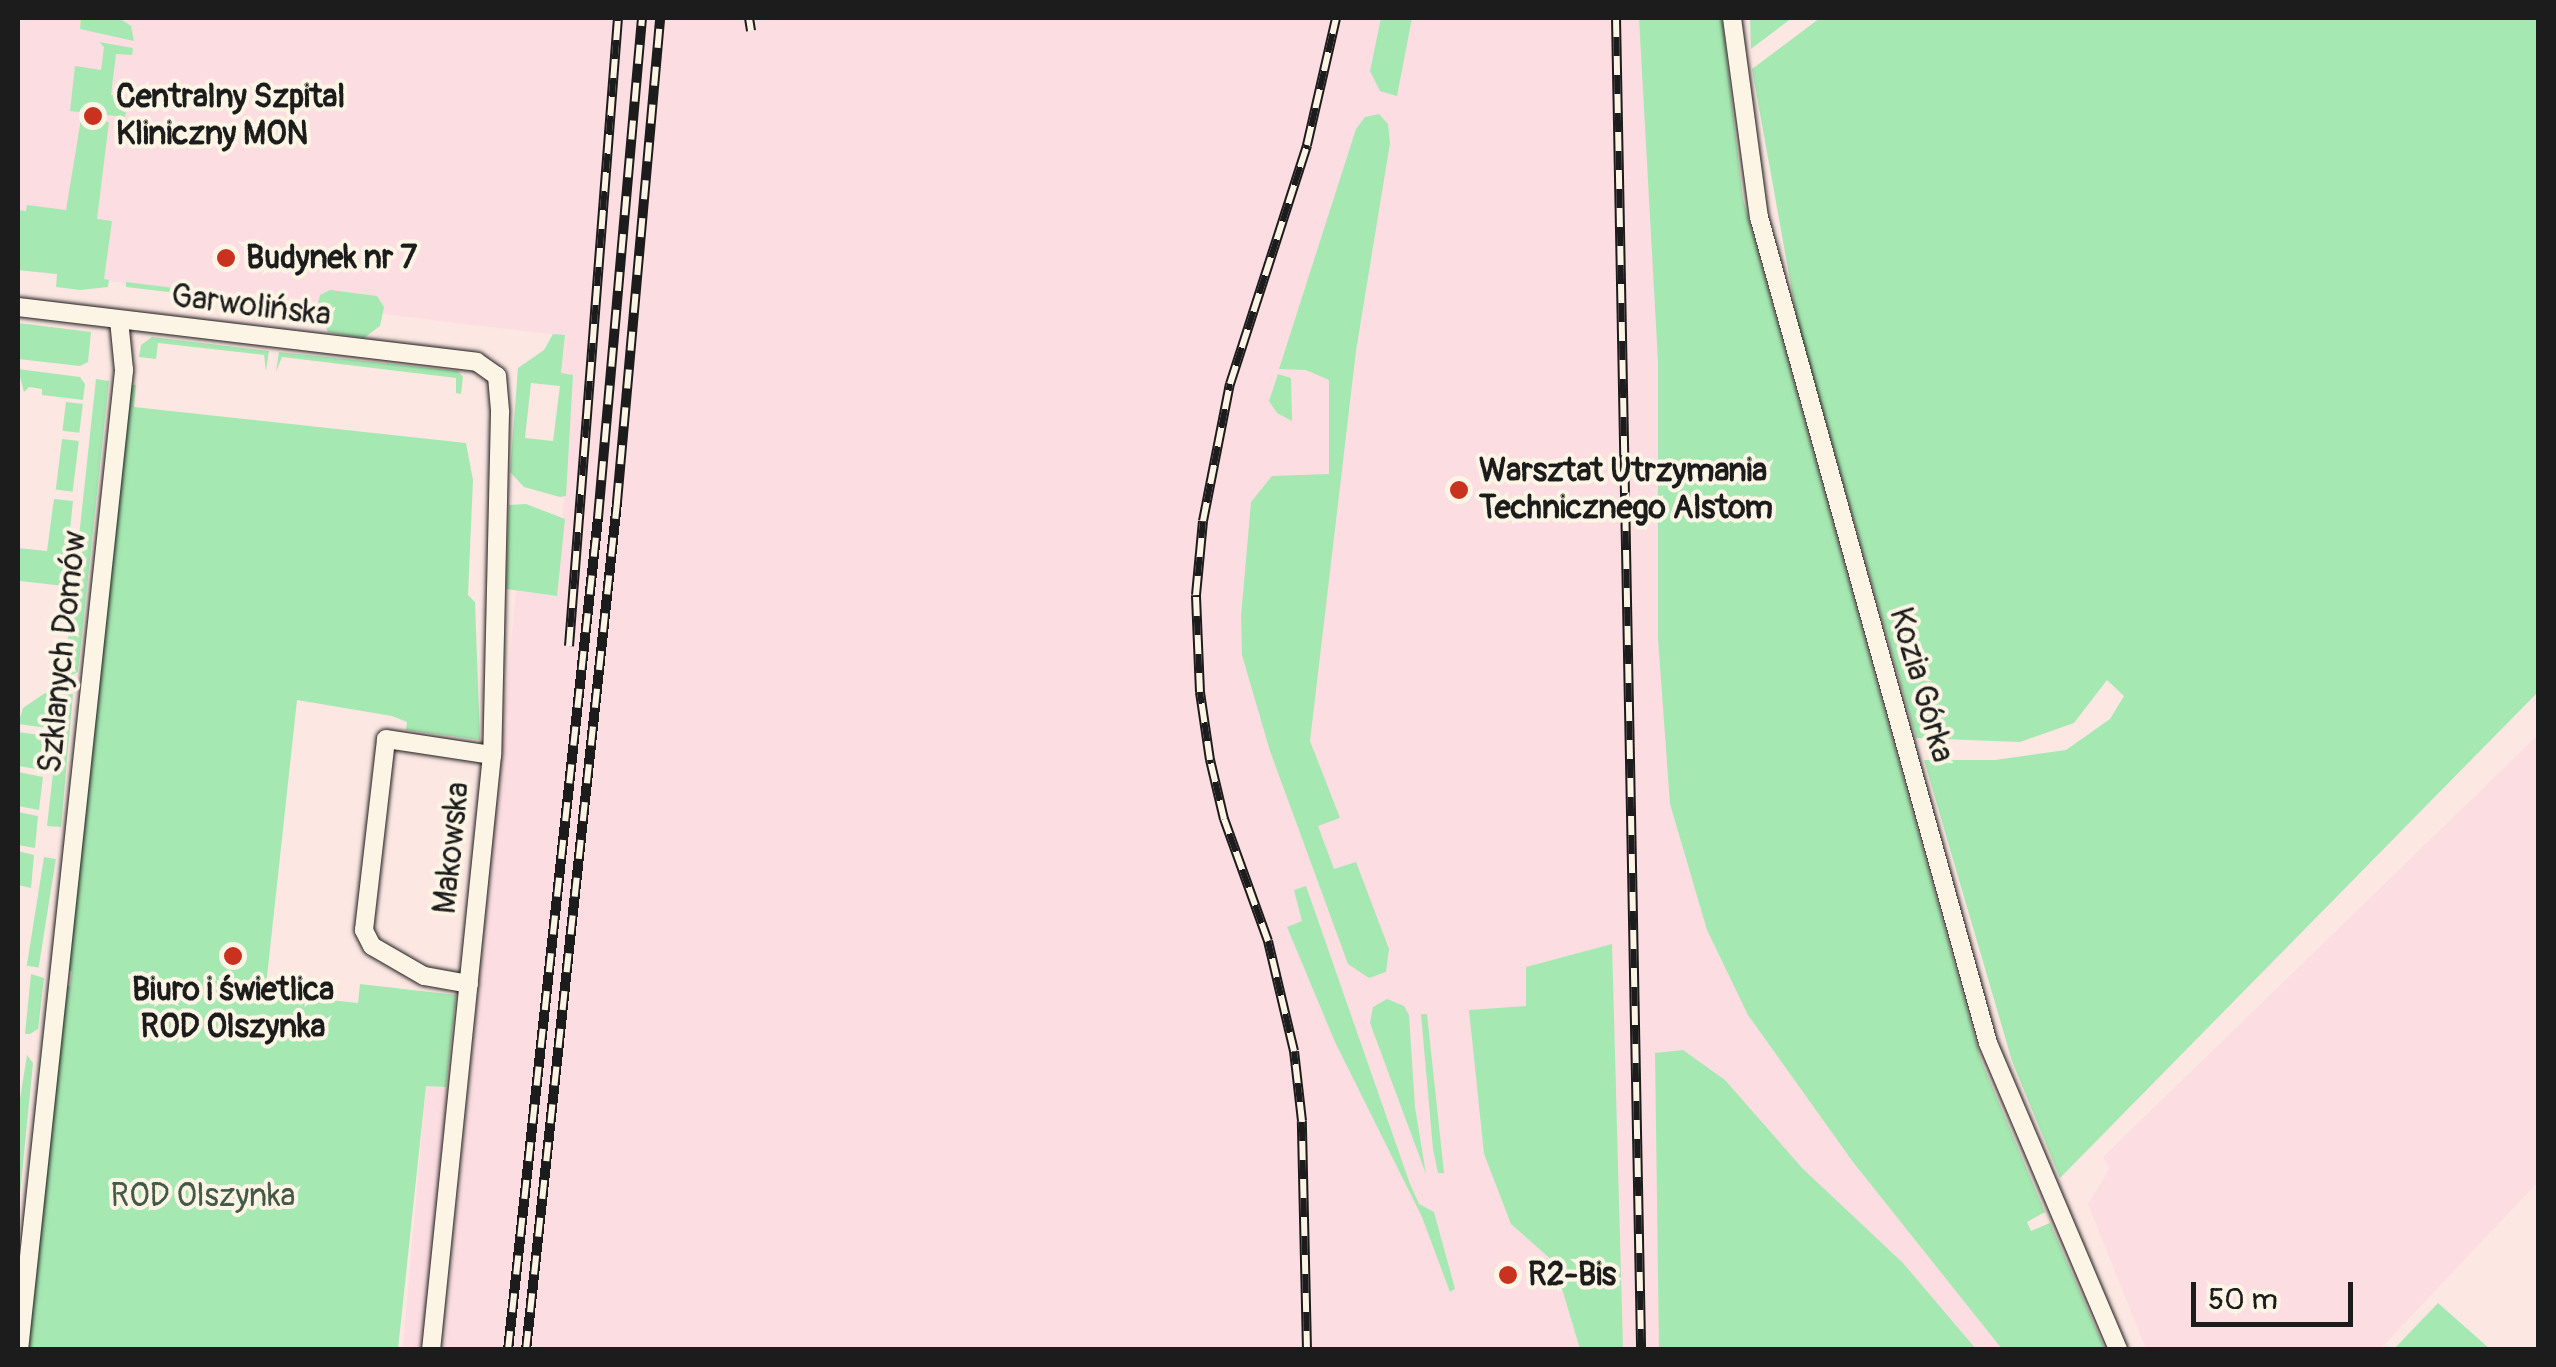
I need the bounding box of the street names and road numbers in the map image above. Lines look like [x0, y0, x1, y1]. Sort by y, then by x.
street label: Garwolińska [169, 277, 333, 335]
street label: Szklanych Domów [31, 529, 95, 775]
street label: Kozia Górka [1881, 603, 1961, 767]
street label: Makowska [426, 780, 478, 916]

